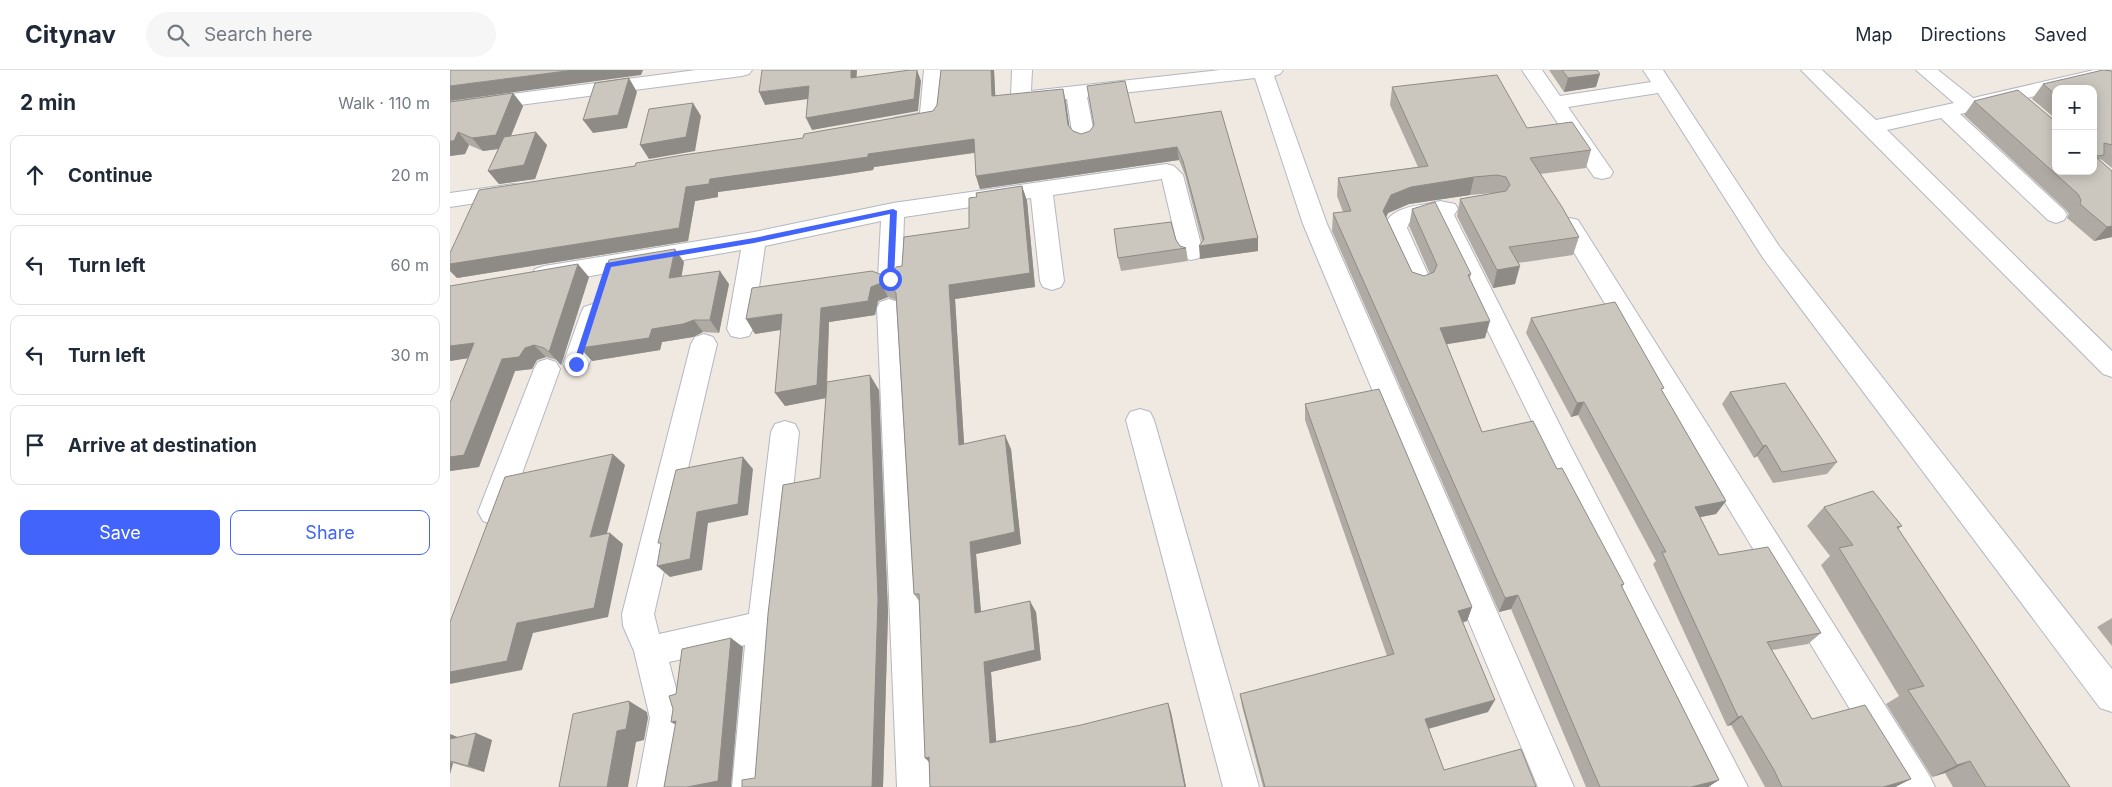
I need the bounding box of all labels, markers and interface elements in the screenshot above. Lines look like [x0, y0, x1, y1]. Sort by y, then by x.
search box [146, 12, 496, 57]
text: Citynav [25, 20, 116, 49]
icon: search [164, 21, 192, 49]
text: Search here [204, 23, 313, 46]
text: Map [1855, 24, 1893, 45]
text: Directions [1921, 24, 2006, 45]
text: Saved [2034, 24, 2087, 45]
map controls [2052, 85, 2097, 175]
button: + [2052, 85, 2097, 130]
text: 2 min [20, 90, 76, 115]
text: Walk · 110 m [338, 93, 430, 113]
button: − [2052, 130, 2097, 175]
icon: ahead [21, 161, 49, 189]
text: Continue [68, 164, 153, 187]
text: 20 m [391, 165, 429, 185]
icon: left [21, 251, 49, 279]
text: Turn left [68, 254, 146, 277]
text: 60 m [390, 255, 429, 275]
route start [879, 268, 902, 291]
icon: left [21, 341, 49, 369]
text: Turn left [68, 344, 146, 367]
text: 30 m [391, 345, 429, 365]
route end [565, 353, 588, 376]
icon: arrive [21, 431, 49, 459]
text: Arrive at destination [68, 434, 257, 457]
button: Save [20, 510, 220, 555]
button: Share [230, 510, 430, 555]

